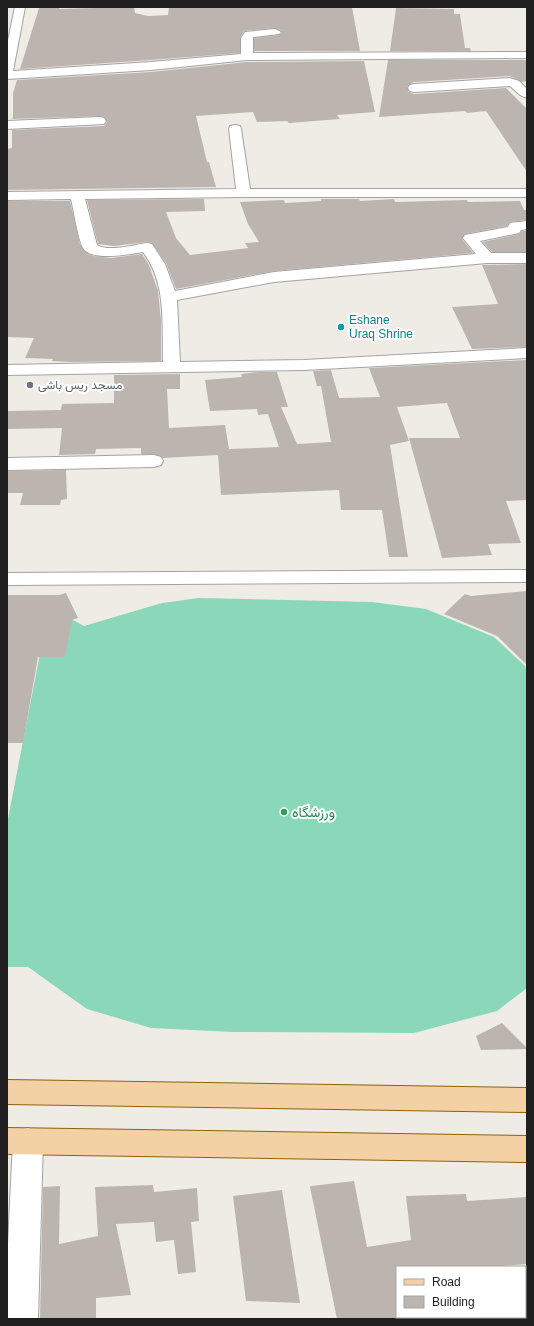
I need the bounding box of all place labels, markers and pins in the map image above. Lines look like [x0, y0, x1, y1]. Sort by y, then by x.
place label: Eshane Uraq Shrine [349, 313, 413, 341]
marker: Eshane Uraq Shrine [336, 322, 346, 332]
place label: مسجد ریس باشی [38, 378, 122, 393]
marker: مسجد ریس باشی [25, 380, 35, 390]
place label: ورزشگاه [292, 804, 335, 821]
marker: ورزشگاه [279, 807, 289, 817]

